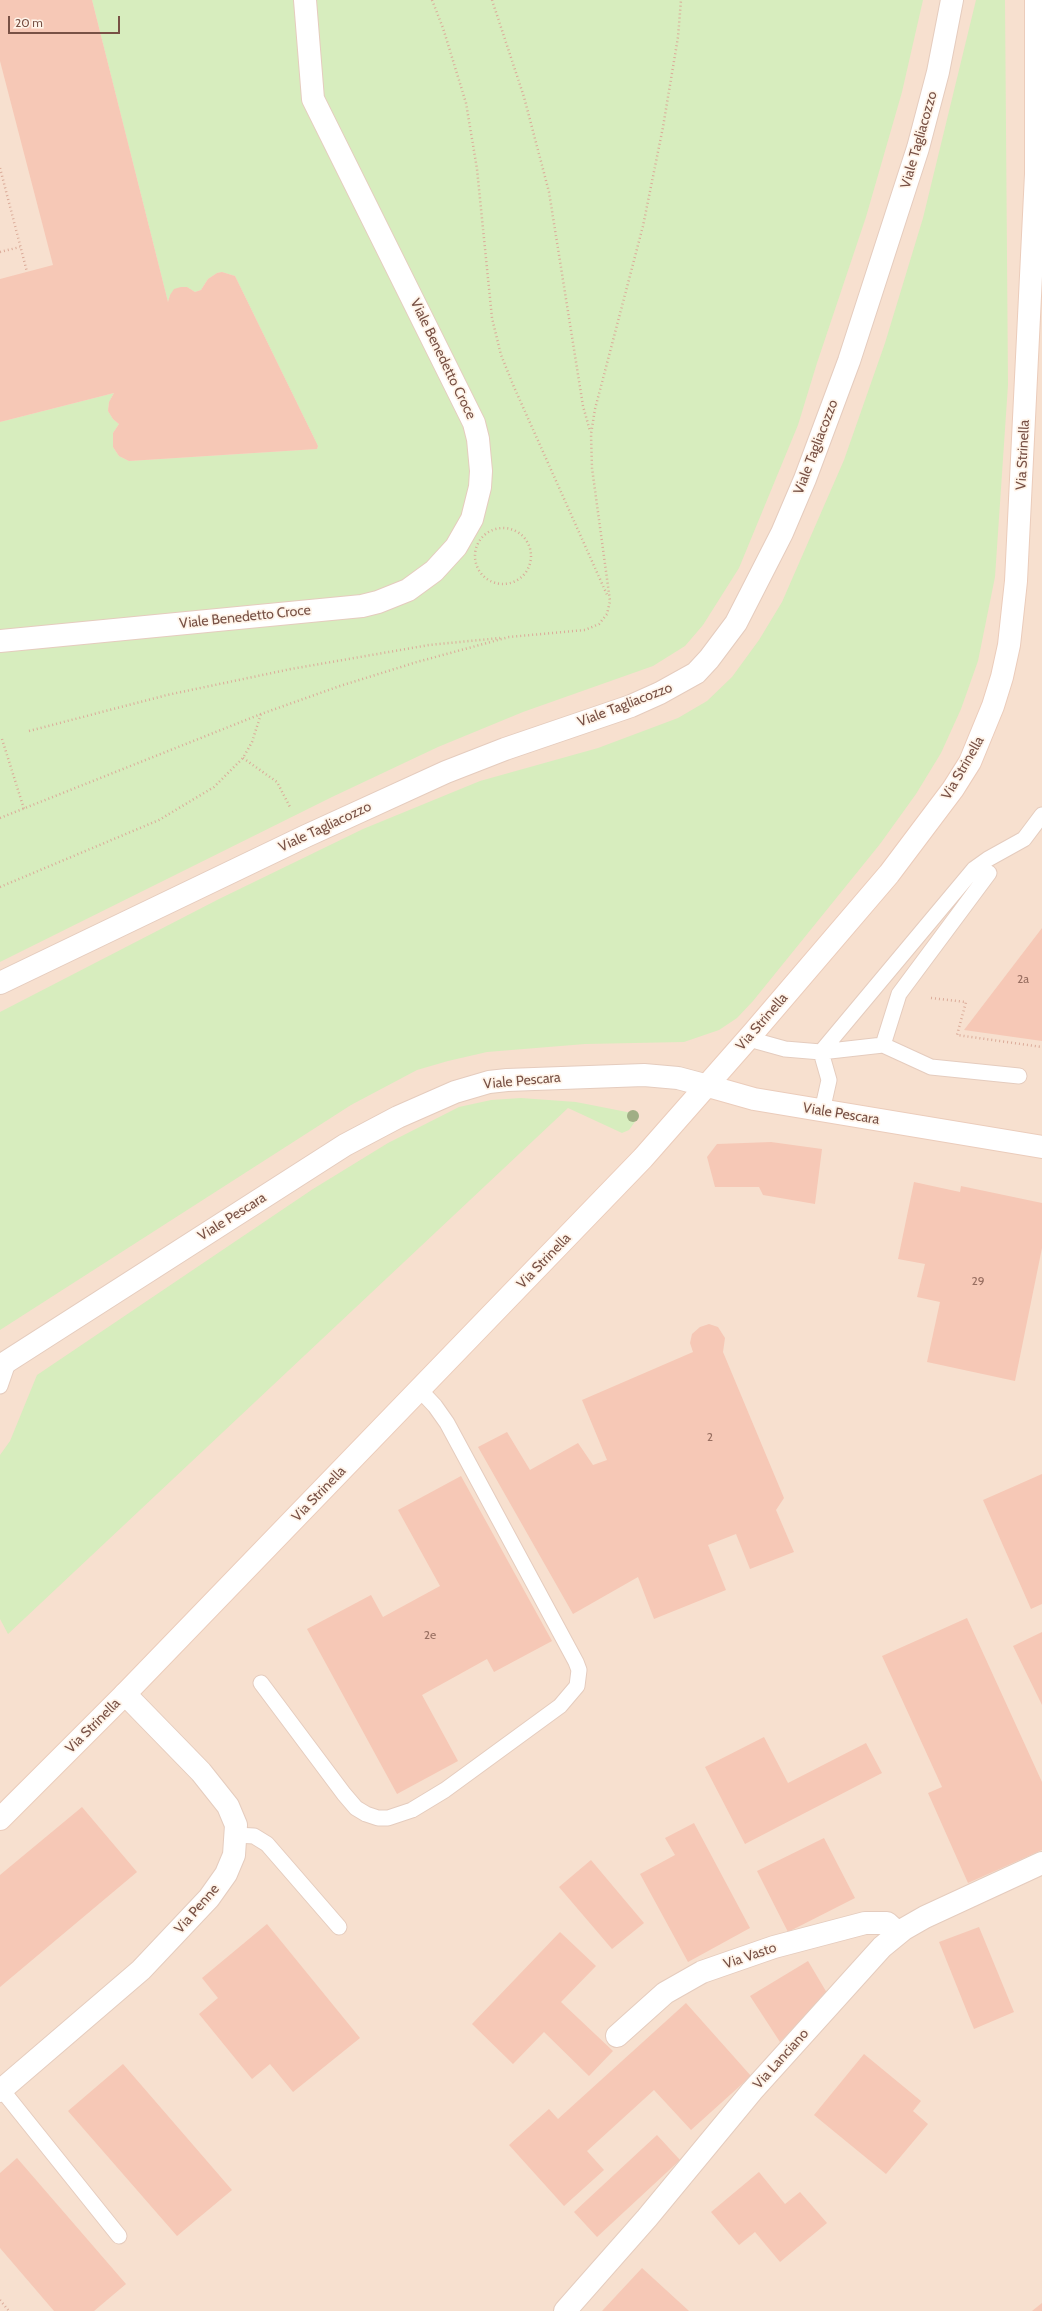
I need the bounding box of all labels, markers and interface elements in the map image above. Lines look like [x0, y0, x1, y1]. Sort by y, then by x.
scale bar [10, 8, 122, 34]
text: 20 m [15, 15, 43, 30]
street label: Viale Tagliacozzo [897, 90, 941, 190]
street label: Viale Benedetto Croce [407, 296, 479, 422]
street label: Viale Tagliacozzo [790, 397, 842, 497]
street label: Via Strinella [1013, 419, 1033, 491]
street label: Viale Benedetto Croce [178, 602, 312, 632]
street label: Viale Tagliacozzo [575, 679, 675, 731]
street label: Via Strinella [938, 733, 988, 803]
street label: Viale Tagliacozzo [276, 798, 374, 856]
house number: 2a [1017, 972, 1029, 986]
street label: Via Strinella [733, 990, 791, 1054]
street label: Viale Pescara [483, 1069, 561, 1093]
street label: Viale Pescara [802, 1100, 880, 1128]
street label: Viale Pescara [195, 1189, 269, 1245]
street label: Via Strinella [514, 1230, 574, 1292]
house number: 29 [971, 1274, 985, 1288]
house number: 2 [707, 1430, 713, 1444]
street label: Via Strinella [289, 1463, 349, 1525]
house number: 2e [424, 1628, 436, 1642]
street label: Via Strinella [62, 1695, 124, 1757]
street label: Via Penne [171, 1881, 223, 1937]
street label: Via Vasto [721, 1939, 779, 1973]
street label: Via Lanciano [750, 2025, 812, 2093]

